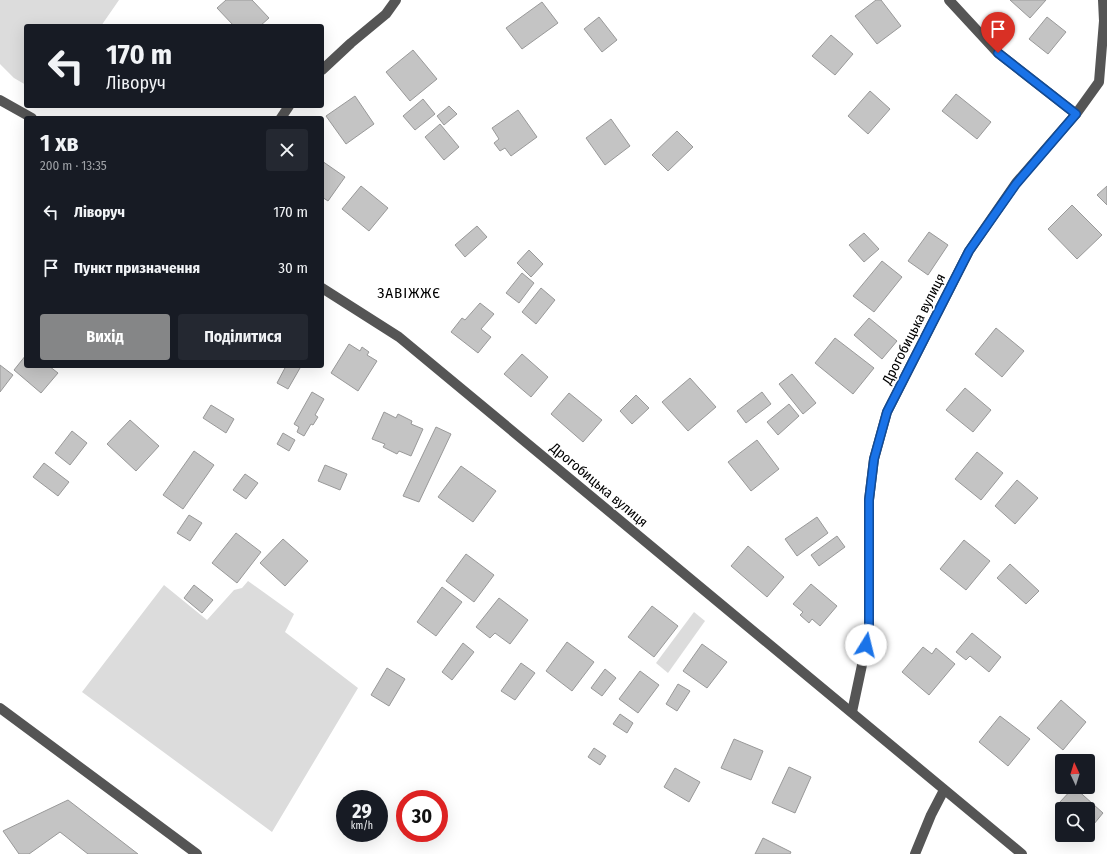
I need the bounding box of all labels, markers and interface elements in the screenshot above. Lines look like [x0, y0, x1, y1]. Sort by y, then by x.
pin [981, 12, 1015, 53]
icon: arrive [987, 18, 1009, 40]
text: 170 m [106, 38, 172, 71]
icon: left [40, 40, 92, 92]
text: Ліворуч [106, 72, 166, 94]
text: 1 хв [40, 129, 79, 157]
button: close [266, 129, 308, 171]
text: 200 m · 13:35 [40, 158, 107, 173]
icon: left [40, 201, 62, 223]
text: Ліворуч [74, 203, 125, 221]
text: 170 m [273, 203, 308, 221]
icon: arrive [40, 257, 62, 279]
text: Пункт призначення [74, 259, 200, 277]
text: 30 m [278, 259, 308, 277]
street label: Дрогобицька вулиця [878, 271, 949, 388]
district label: ЗАВІЖЖЄ [377, 284, 441, 302]
button: Вихід [40, 314, 170, 360]
button: Поділитися [178, 314, 308, 360]
street label: Дрогобицька вулиця [546, 439, 651, 531]
position arrow [845, 624, 887, 666]
north arrow [1055, 754, 1095, 794]
map controls [1055, 754, 1095, 842]
speed limit sign: 30 [396, 790, 448, 842]
text: 29 [352, 799, 372, 823]
button: search [1055, 802, 1095, 842]
text: km/h [351, 820, 373, 832]

